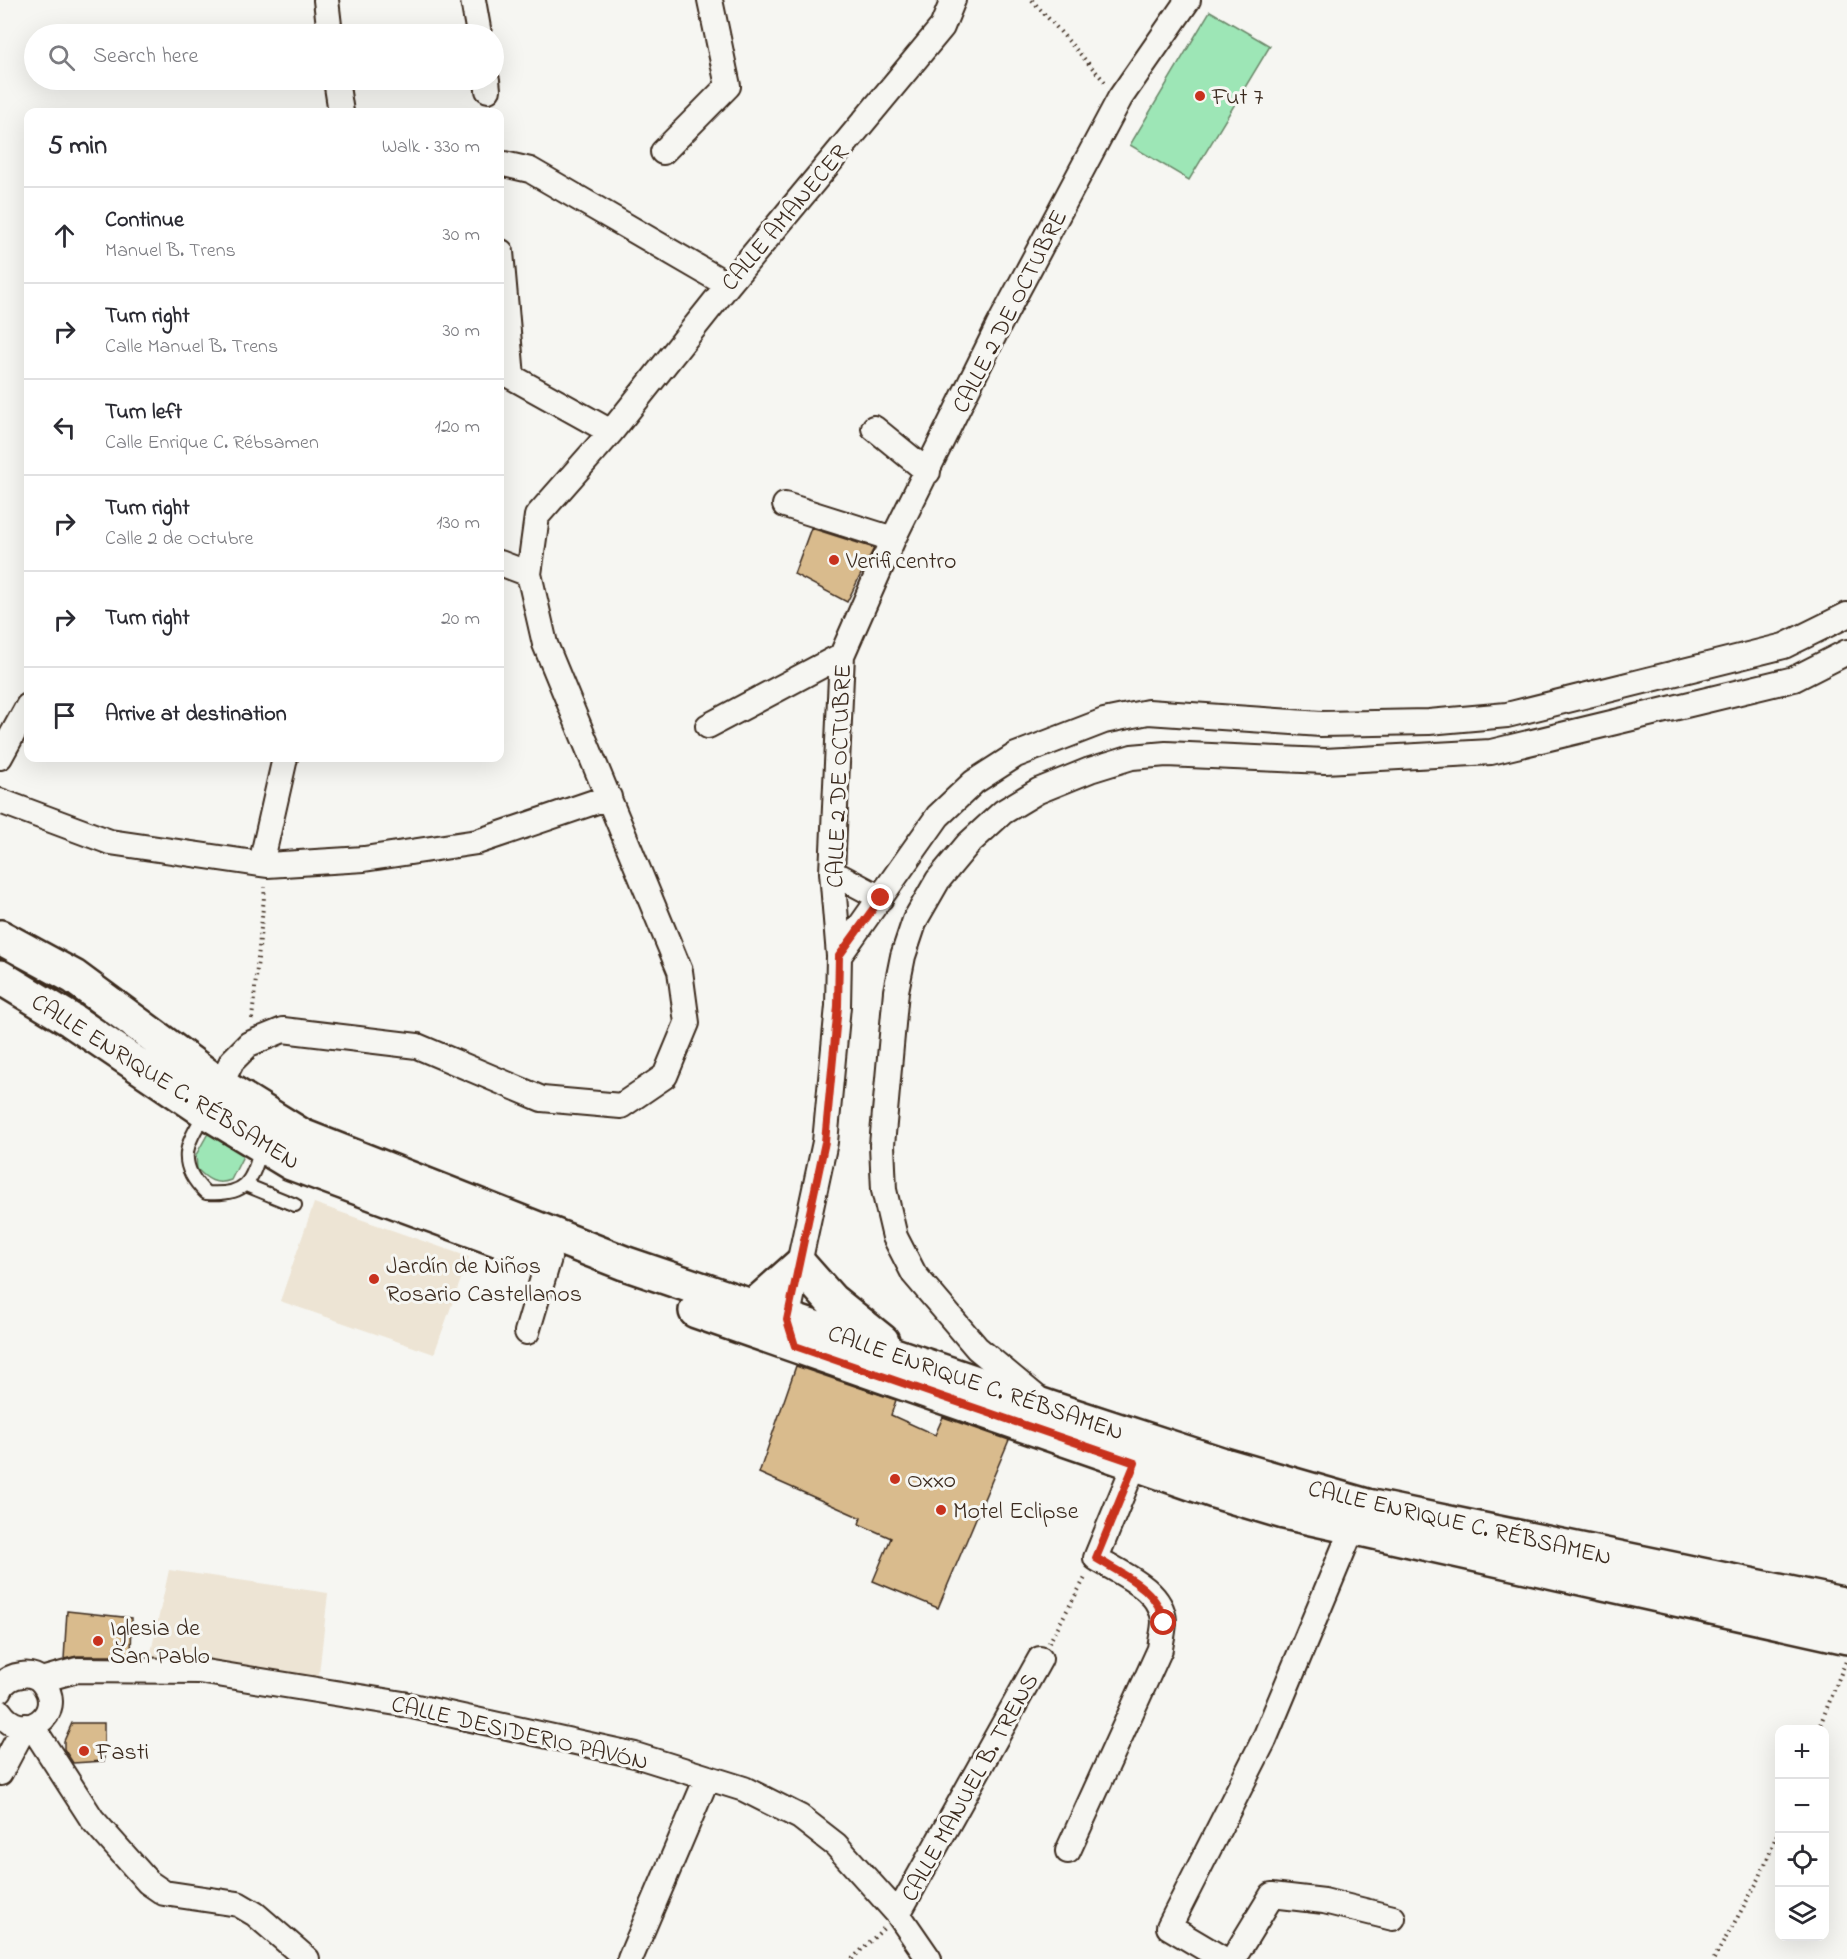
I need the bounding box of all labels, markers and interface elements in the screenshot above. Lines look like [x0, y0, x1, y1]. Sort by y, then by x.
search box [24, 24, 504, 90]
icon: search [45, 41, 78, 74]
text: Search here [93, 41, 198, 73]
place label: Fut 7 [1211, 81, 1264, 116]
marker: Fut 7 [1193, 89, 1207, 103]
text: 5 min [48, 128, 107, 166]
text: Walk · 330 m [382, 133, 480, 162]
street label: CALLE AMANECER [714, 137, 858, 300]
street label: CALLE 2 DE OCTUBRE [945, 204, 1078, 420]
text: Continue [105, 205, 184, 237]
icon: ahead [48, 219, 81, 252]
text: 30 m [443, 221, 480, 250]
text: Manuel B. Trens [105, 237, 236, 266]
text: Turn right [105, 301, 190, 333]
icon: right [48, 315, 81, 348]
text: 30 m [443, 317, 480, 346]
text: Calle Manuel B. Trens [105, 333, 278, 362]
text: Turn left [105, 397, 182, 429]
icon: left [48, 411, 81, 444]
text: 120 m [435, 413, 480, 442]
text: Calle Enrique C. Rébsamen [105, 429, 319, 458]
text: Turn right [105, 493, 190, 525]
icon: right [48, 507, 81, 540]
text: 130 m [436, 509, 480, 538]
text: Calle 2 de Octubre [105, 525, 253, 554]
place label: Verificentro [845, 545, 956, 580]
marker: Verificentro [827, 553, 841, 567]
icon: right [48, 603, 81, 636]
text: Turn right [105, 603, 190, 635]
text: 20 m [441, 605, 480, 634]
street label: CALLE 2 DE OCTUBRE [819, 663, 862, 889]
icon: arrive [48, 699, 81, 732]
text: Arrive at destination [105, 699, 287, 731]
route end [867, 884, 893, 910]
street label: CALLE ENRIQUE C. RÉBSAMEN [24, 986, 306, 1180]
place label: Jardín de Niños Rosario Castellanos [386, 1250, 582, 1313]
marker: Jardín de Niños Rosario Castellanos [367, 1272, 381, 1286]
street label: CALLE ENRIQUE C. RÉBSAMEN [823, 1317, 1128, 1451]
place label: Oxxo [907, 1464, 956, 1499]
marker: Oxxo [888, 1472, 902, 1486]
street label: CALLE ENRIQUE C. RÉBSAMEN [1304, 1472, 1615, 1576]
place label: Motel Eclipse [953, 1495, 1079, 1530]
marker: Motel Eclipse [934, 1503, 948, 1517]
route start [1150, 1609, 1176, 1635]
place label: Iglesia de San Pablo [110, 1612, 210, 1675]
marker: Iglesia de San Pablo [91, 1634, 105, 1648]
street label: CALLE MANUEL B. TRENS [894, 1667, 1049, 1909]
street label: CALLE DESIDERIO PAVÓN [387, 1688, 651, 1781]
map controls [1775, 1725, 1829, 1941]
button: + [1775, 1725, 1829, 1779]
place label: Fasti [95, 1736, 149, 1771]
marker: Fasti [77, 1744, 91, 1758]
button: − [1775, 1779, 1829, 1833]
button: locate [1775, 1833, 1829, 1887]
button: layers [1775, 1887, 1829, 1941]

